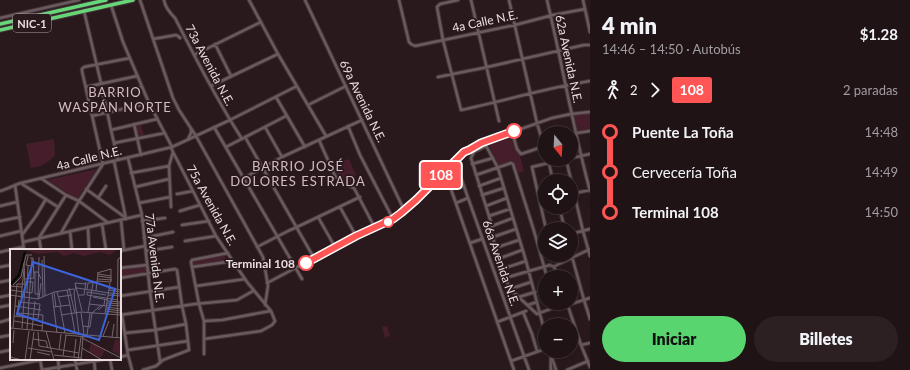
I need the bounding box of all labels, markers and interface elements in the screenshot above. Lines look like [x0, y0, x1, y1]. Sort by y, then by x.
street label: 4a Calle N.E. [451, 7, 519, 35]
text: 4 min [602, 12, 657, 39]
road number: NIC-1 [13, 14, 51, 32]
street label: 62a Avenida N.E. [552, 14, 586, 105]
street label: 73a Avenida N.E. [182, 22, 238, 108]
text: $1.28 [860, 25, 898, 43]
text: 14:46 – 14:50 · Autobús [602, 41, 741, 57]
street label: 69a Avenida N.E. [337, 57, 389, 145]
icon: walk [602, 79, 624, 101]
icon: forward [644, 79, 666, 101]
text: 108 [680, 81, 704, 98]
text: 2 [630, 82, 638, 98]
text: 2 paradas [843, 82, 898, 98]
district label: BARRIO WASPÁN NORTE [58, 84, 172, 115]
unlabelled marker [506, 123, 522, 139]
text: Puente La Toña [632, 123, 734, 141]
text: 14:48 [865, 124, 898, 140]
north arrow [538, 126, 578, 166]
map controls [538, 126, 578, 358]
street label: 4a Calle N.E. [55, 143, 123, 173]
district label: BARRIO JOSÉ DOLORES ESTRADA [230, 158, 366, 189]
street label: 75a Avenida N.E. [184, 162, 240, 248]
line badge: 108 [418, 162, 464, 188]
text: Cervecería Toña [632, 163, 737, 181]
text: 14:49 [865, 164, 898, 180]
text: 108 [429, 166, 453, 183]
button: locate [538, 174, 578, 214]
text: Terminal 108 [632, 203, 719, 221]
text: 14:50 [865, 204, 898, 220]
street label: 77a Avenida N.E. [142, 213, 168, 304]
unlabelled marker [382, 216, 394, 228]
street label: 66a Avenida N.E. [479, 218, 523, 308]
button: layers [538, 222, 578, 262]
inset map [10, 249, 121, 360]
marker: Terminal 108 [298, 255, 314, 271]
place label: Terminal 108 [226, 256, 295, 271]
button: + [538, 270, 578, 310]
button: Iniciar [602, 316, 746, 362]
button: Billetes [754, 316, 898, 362]
button: − [538, 318, 578, 358]

